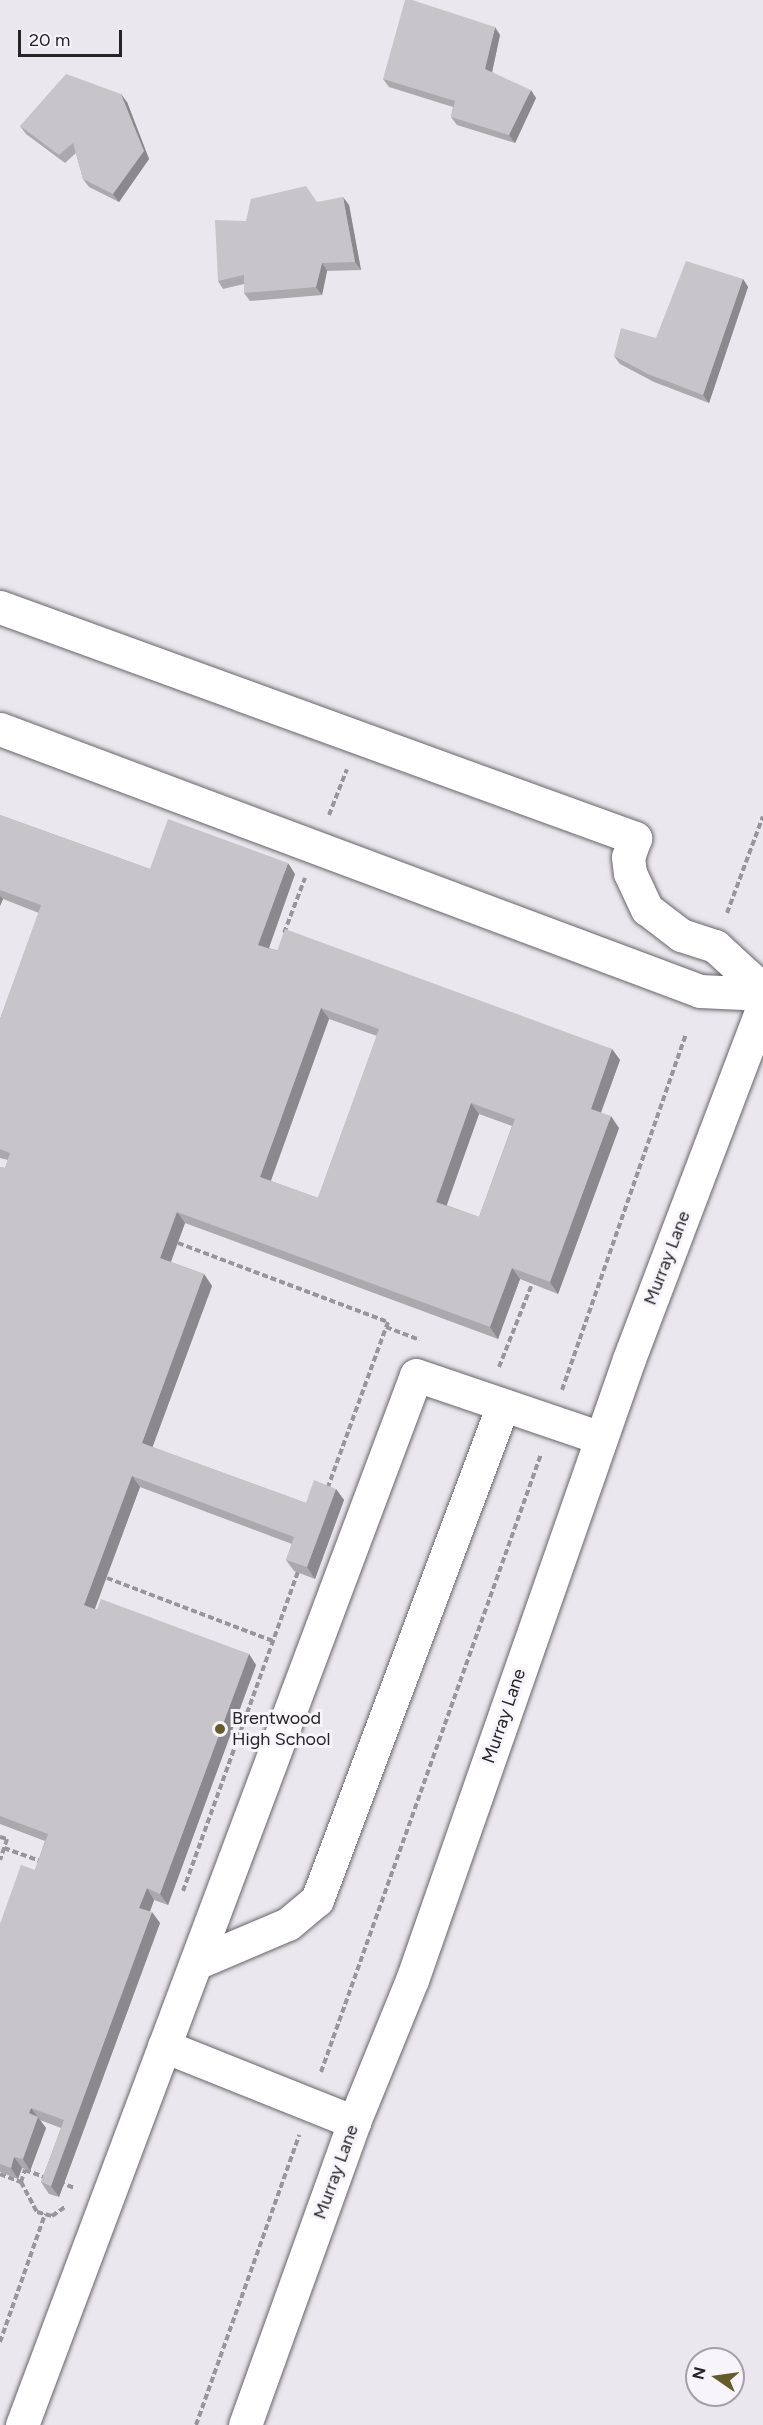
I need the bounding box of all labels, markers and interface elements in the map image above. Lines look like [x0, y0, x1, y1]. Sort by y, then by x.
scale bar [21, 18, 124, 56]
text: 20 m [29, 29, 70, 51]
street label: Murray Lane [639, 1208, 695, 1308]
street label: Murray Lane [478, 1666, 530, 1766]
place label: Brentwood High School [232, 1708, 330, 1750]
marker: Brentwood High School [213, 1722, 227, 1736]
street label: Murray Lane [309, 2122, 363, 2222]
north arrow [685, 2347, 745, 2407]
text: N [688, 2365, 710, 2381]

